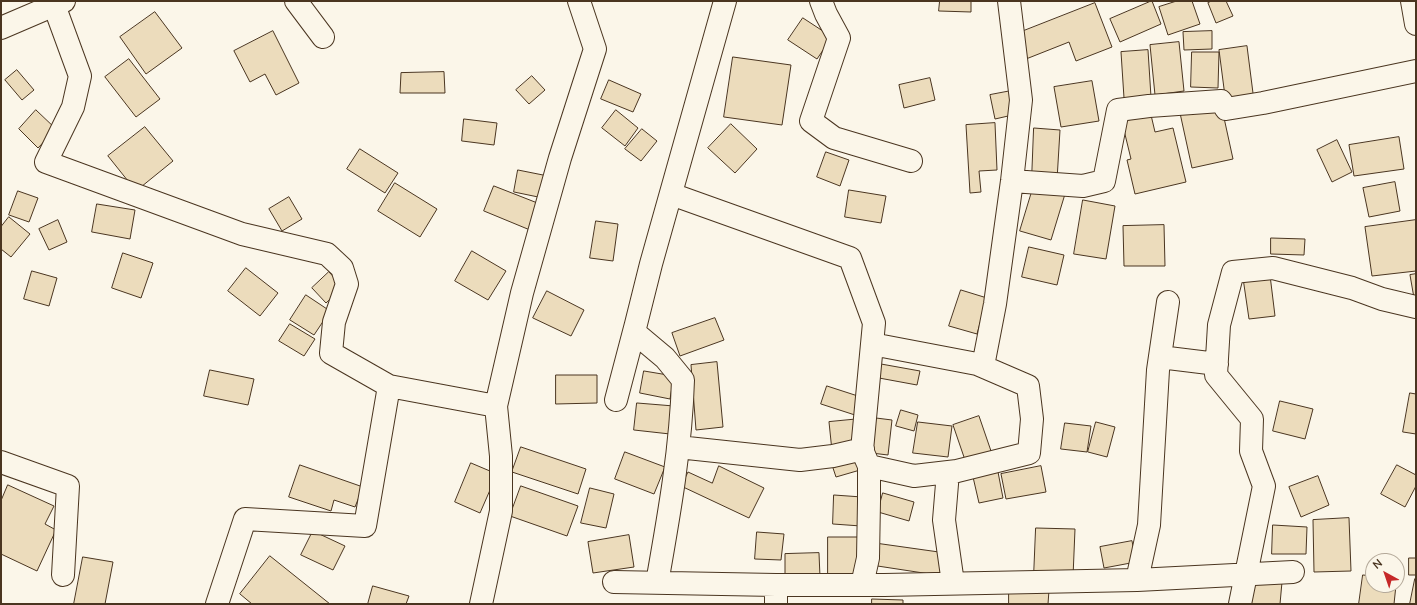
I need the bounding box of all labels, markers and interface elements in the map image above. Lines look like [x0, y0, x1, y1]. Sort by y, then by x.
north arrow [1365, 553, 1405, 593]
text: N [1370, 556, 1386, 573]

